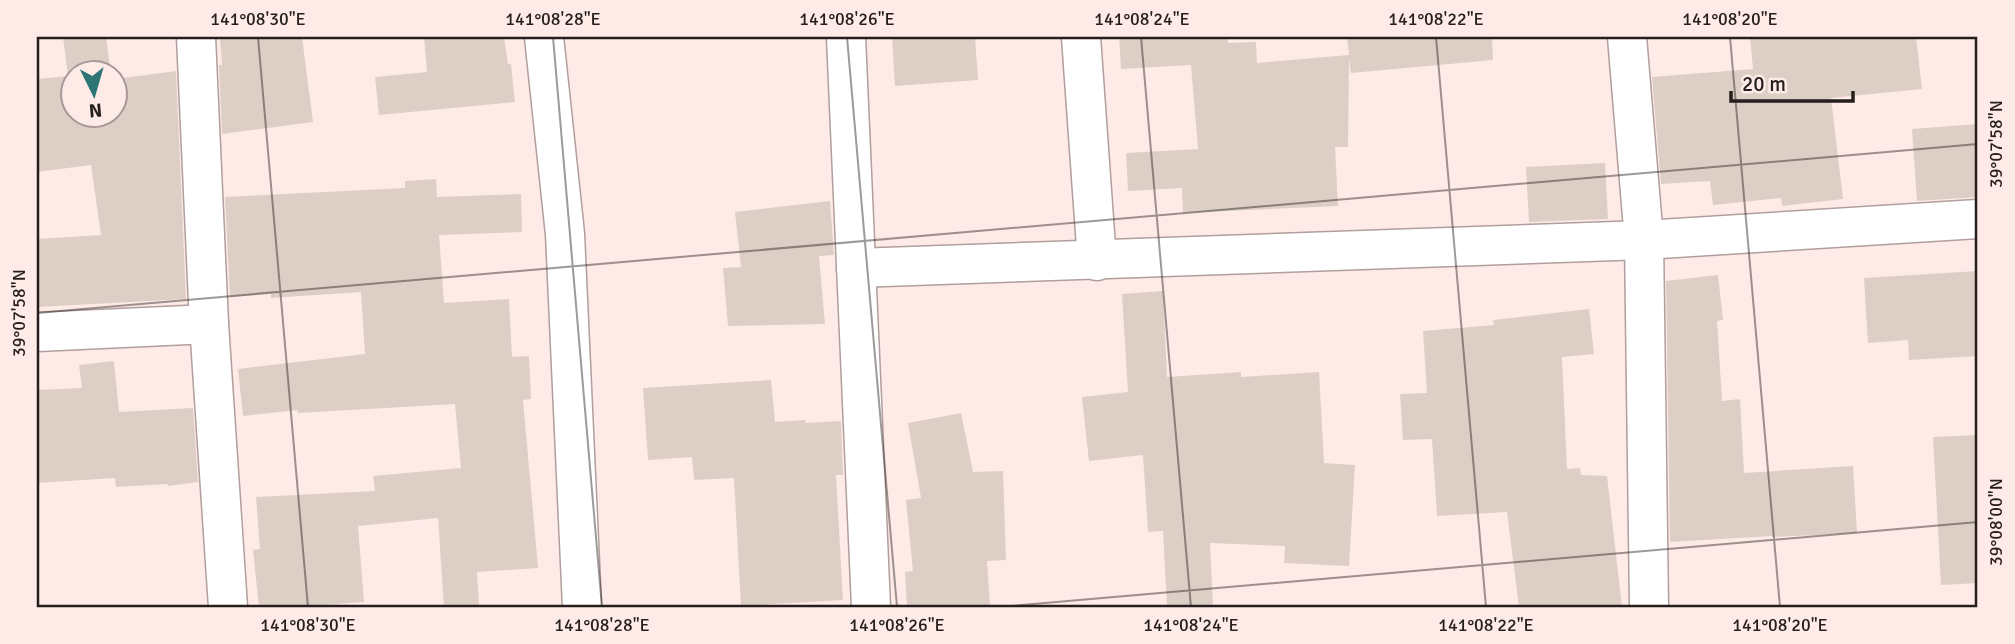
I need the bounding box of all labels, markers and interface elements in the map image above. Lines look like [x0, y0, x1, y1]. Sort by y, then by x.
text: 141°08'30"E [210, 8, 306, 30]
text: 141°08'28"E [505, 8, 601, 30]
text: 141°08'26"E [799, 8, 895, 30]
text: 141°08'24"E [1094, 8, 1190, 30]
text: 141°08'22"E [1388, 8, 1484, 30]
text: 141°08'20"E [1682, 8, 1778, 30]
north arrow [60, 60, 130, 130]
scale bar [1731, 60, 1854, 104]
text: 20 m [1742, 71, 1786, 97]
text: N [88, 97, 103, 122]
text: 39°07'58"N [1985, 100, 2007, 188]
text: 39°07'58"N [8, 269, 30, 357]
text: 39°08'00"N [1985, 478, 2007, 566]
text: 141°08'30"E [260, 614, 356, 636]
text: 141°08'28"E [554, 614, 650, 636]
text: 141°08'26"E [849, 614, 945, 636]
text: 141°08'24"E [1143, 614, 1239, 636]
text: 141°08'22"E [1438, 614, 1534, 636]
text: 141°08'20"E [1732, 614, 1828, 636]

